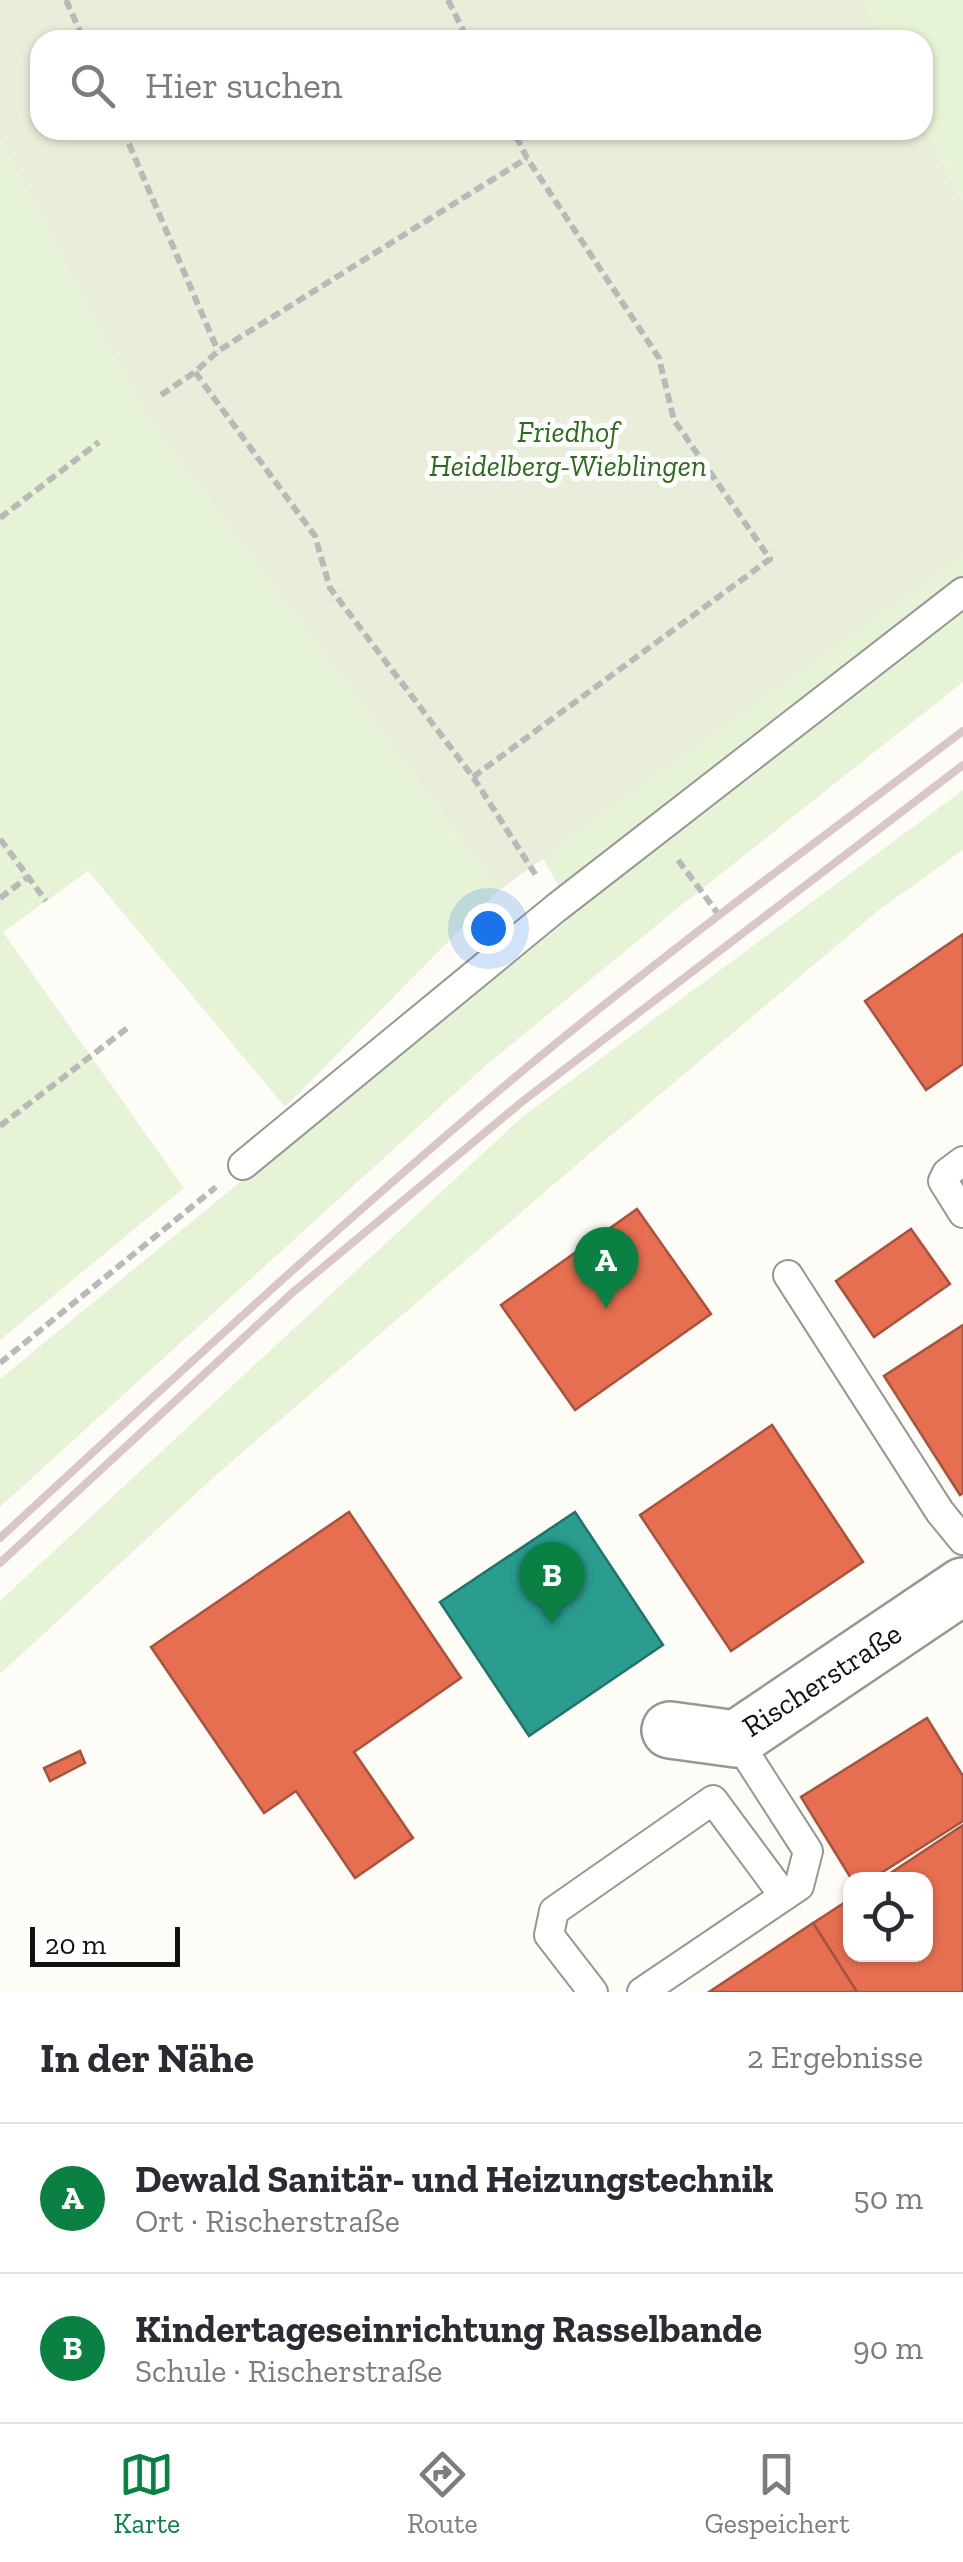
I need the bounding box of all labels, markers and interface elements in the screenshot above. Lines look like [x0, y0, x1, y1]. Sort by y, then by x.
search box [30, 30, 933, 140]
icon: search [65, 58, 120, 113]
text: Hier suchen [145, 62, 343, 108]
park label: Friedhof Heidelberg-Wieblingen [429, 414, 707, 484]
your location [463, 903, 514, 954]
pin: A [574, 1226, 638, 1309]
pin: B [520, 1542, 584, 1624]
street label: Rischerstraße [736, 1615, 908, 1745]
map controls [843, 1872, 933, 1962]
button: locate [843, 1872, 933, 1962]
scale bar [30, 1922, 180, 1966]
text: 20 m [45, 1928, 106, 1961]
text: In der Nähe [40, 2032, 254, 2083]
text: 2 Ergebnisse [747, 2038, 923, 2076]
text: Dewald Sanitär- und Heizungstechnik [135, 2156, 774, 2202]
text: A [62, 2179, 83, 2217]
text: 50 m [853, 2179, 923, 2217]
text: Ort · Rischerstraße [135, 2202, 400, 2240]
text: Kindertageseinrichtung Rasselbande [135, 2306, 762, 2352]
text: B [63, 2329, 82, 2367]
text: 90 m [853, 2329, 923, 2367]
text: Schule · Rischerstraße [135, 2352, 442, 2390]
tab: Karte [113, 2447, 180, 2540]
tab: Route [407, 2447, 478, 2540]
tab: Gespeichert [704, 2447, 850, 2540]

